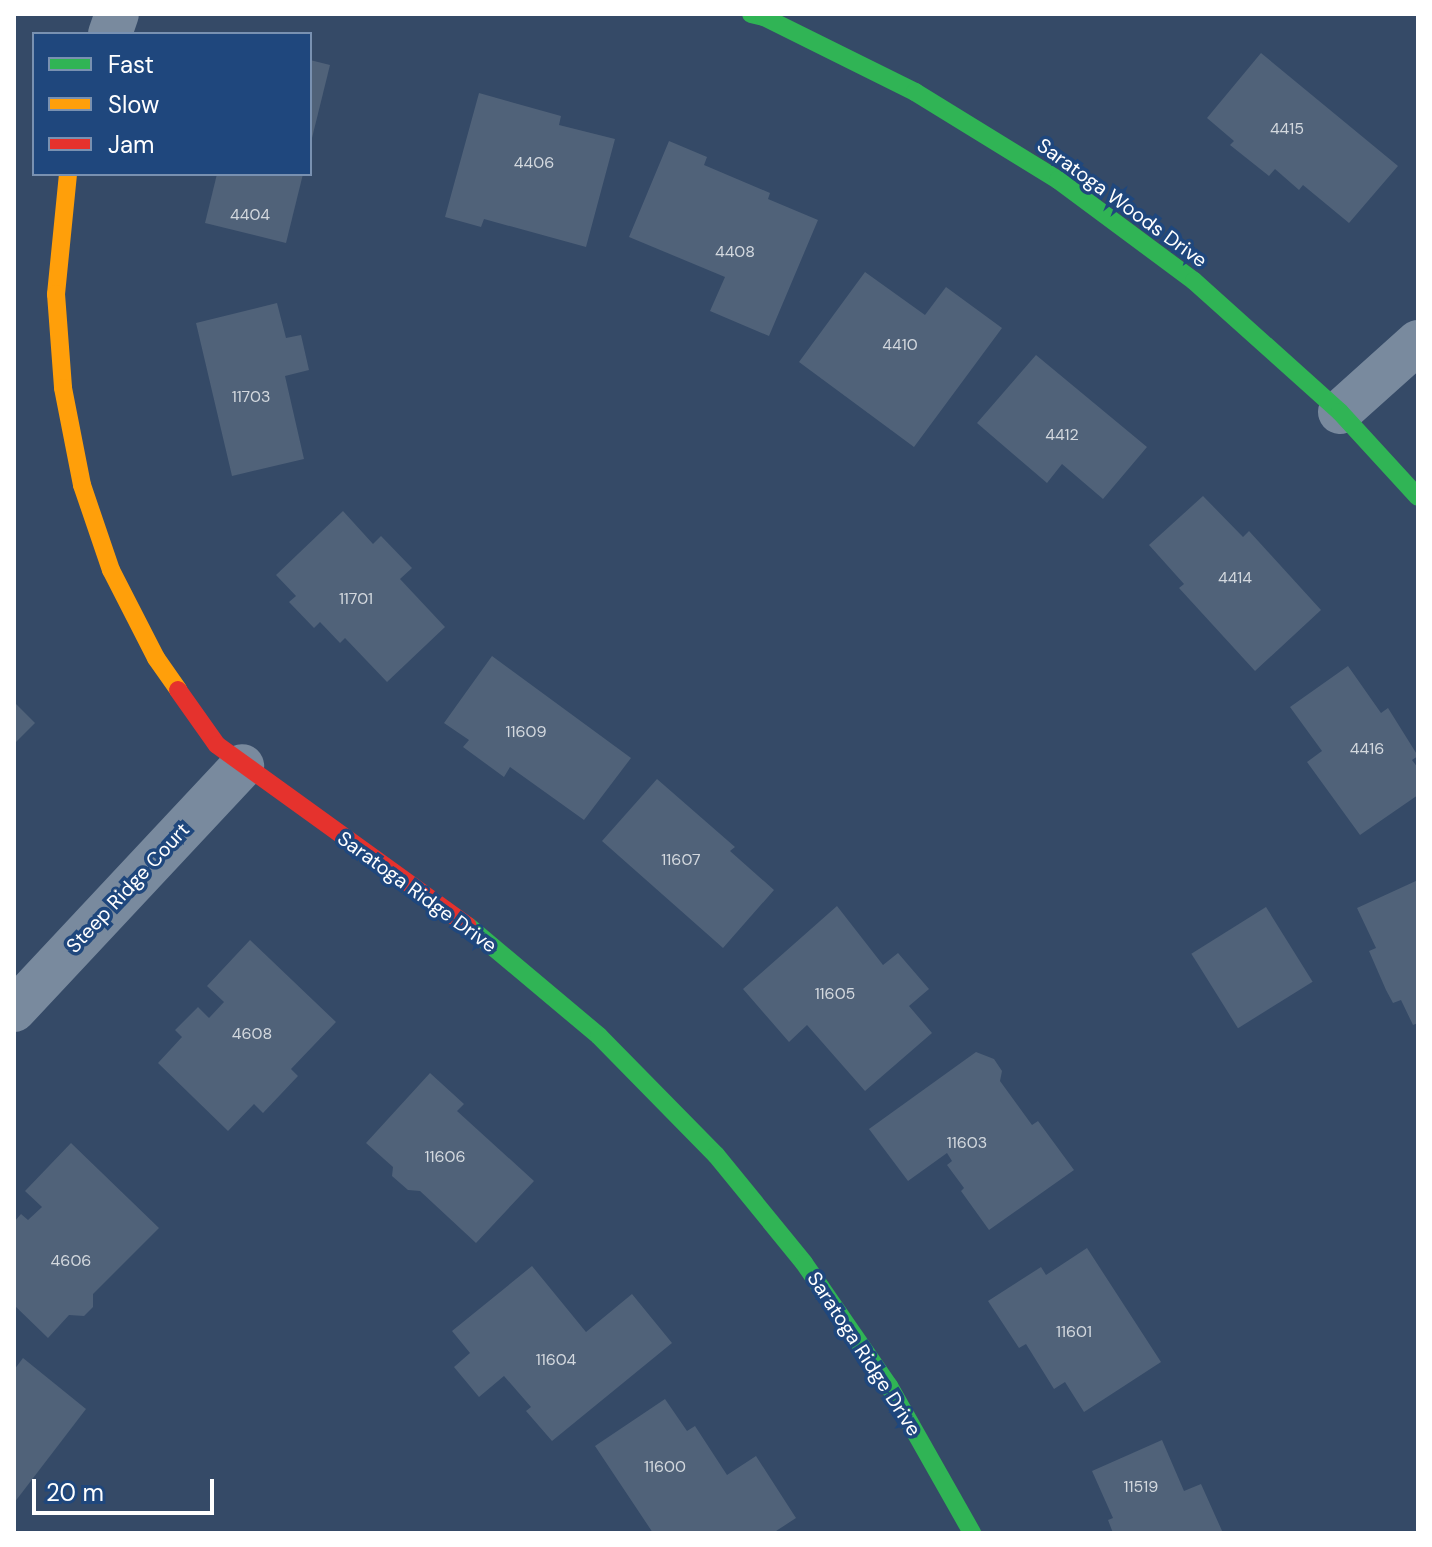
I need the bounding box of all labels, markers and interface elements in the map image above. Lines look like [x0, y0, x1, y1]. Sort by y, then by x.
legend [32, 32, 312, 176]
text: Fast [108, 49, 154, 80]
text: Slow [108, 89, 159, 120]
house number: 4415 [1270, 119, 1304, 139]
text: Jam [108, 129, 154, 160]
street label: Saratoga Woods Drive [1032, 133, 1212, 273]
house number: 4406 [514, 153, 554, 173]
house number: 4404 [230, 205, 270, 225]
house number: 4408 [715, 242, 755, 262]
house number: 4410 [882, 335, 918, 355]
house number: 11703 [232, 387, 270, 407]
house number: 4412 [1045, 425, 1079, 445]
house number: 4414 [1218, 568, 1252, 588]
house number: 11701 [339, 589, 373, 609]
house number: 11609 [505, 722, 547, 742]
house number: 4416 [1350, 739, 1384, 759]
street label: Steep Ridge Court [61, 818, 195, 958]
street label: Saratoga Ridge Drive [333, 826, 501, 958]
house number: 11607 [661, 850, 701, 870]
house number: 11605 [815, 984, 855, 1004]
house number: 4608 [232, 1024, 272, 1044]
house number: 11603 [947, 1133, 987, 1153]
house number: 11606 [424, 1147, 466, 1167]
house number: 4606 [51, 1251, 91, 1271]
street label: Saratoga Ridge Drive [802, 1267, 926, 1441]
house number: 11601 [1056, 1322, 1092, 1342]
house number: 11604 [536, 1350, 576, 1370]
house number: 11600 [644, 1457, 686, 1477]
scale bar [36, 1463, 218, 1513]
text: 20 m [46, 1477, 104, 1508]
house number: 11519 [1124, 1477, 1158, 1497]

